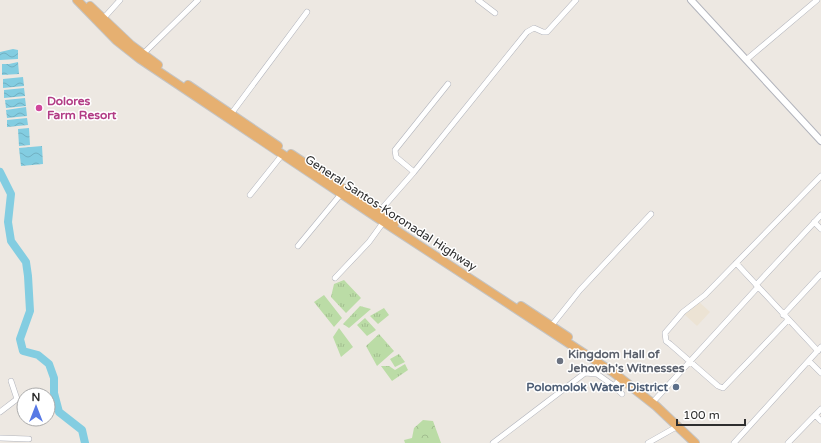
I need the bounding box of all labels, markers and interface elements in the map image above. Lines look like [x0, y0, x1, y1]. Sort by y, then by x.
place label: Dolores Farm Resort [47, 94, 117, 122]
marker: Dolores Farm Resort [34, 103, 44, 113]
street label: General Santos-Koronadal Highway [303, 152, 480, 274]
place label: Kingdom Hall of Jehovah's Witnesses [567, 347, 685, 375]
marker: Kingdom Hall of Jehovah's Witnesses [555, 356, 565, 366]
place label: Polomolok Water District [526, 380, 668, 394]
marker: Polomolok Water District [671, 382, 681, 392]
north arrow [16, 387, 56, 427]
text: N [32, 391, 40, 404]
scale bar [677, 401, 745, 427]
text: 100 m [683, 408, 720, 422]

